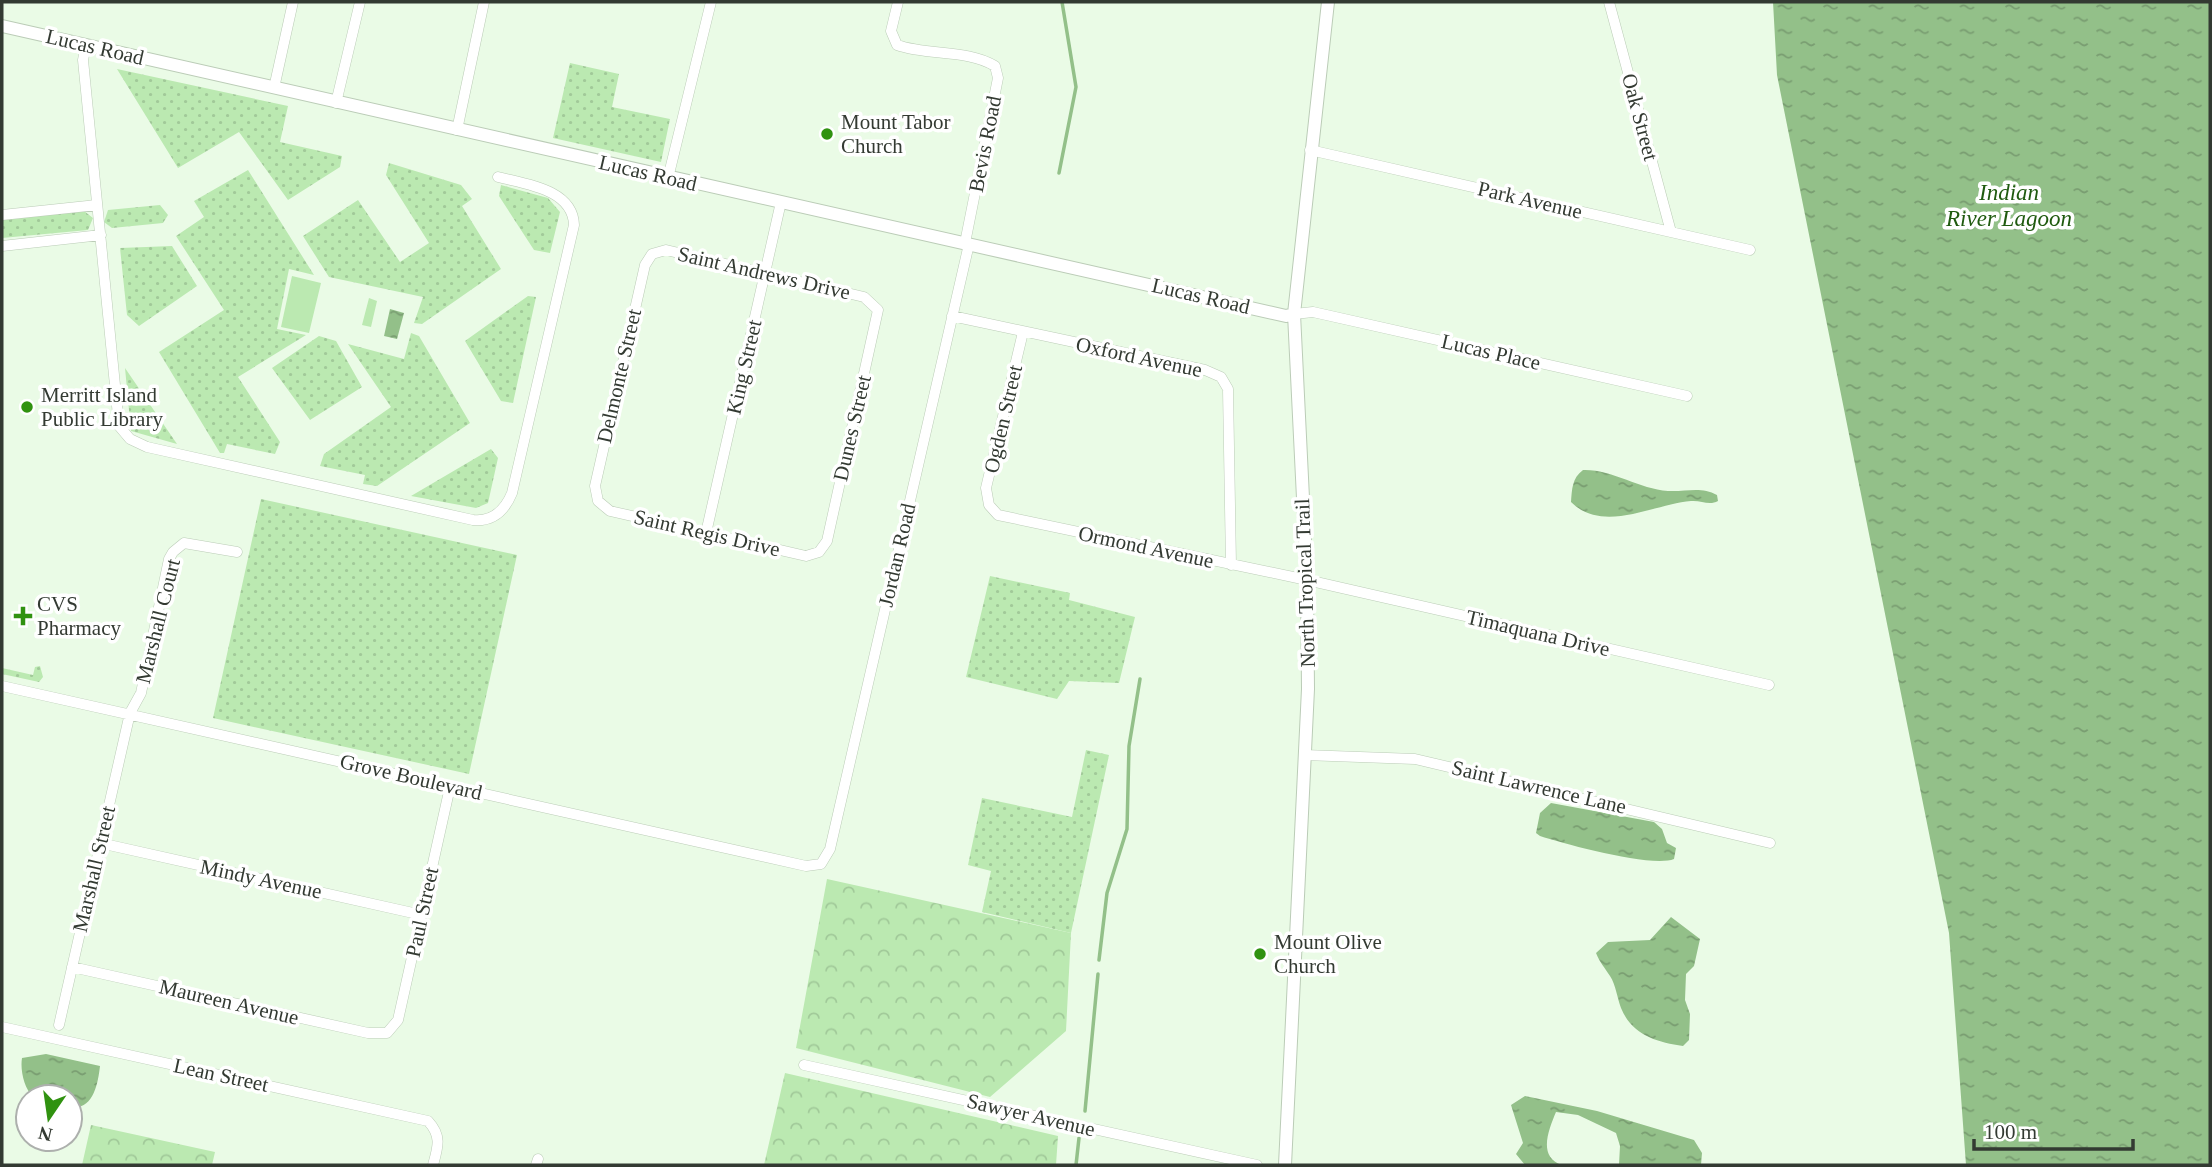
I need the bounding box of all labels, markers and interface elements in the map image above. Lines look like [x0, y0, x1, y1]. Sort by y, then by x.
street label: Lucas Road [44, 24, 147, 70]
street label: Oak Street [1617, 71, 1663, 163]
street label: Bevis Road [964, 93, 1006, 194]
place label: Mount Tabor Church [841, 110, 951, 158]
marker: Mount Tabor Church [819, 126, 835, 142]
street label: Lucas Road [597, 150, 700, 196]
street label: Park Avenue [1475, 176, 1585, 224]
water label: Indian River Lagoon [1945, 180, 2072, 231]
street label: Saint Andrews Drive [675, 241, 853, 305]
street label: Lucas Road [1150, 273, 1253, 319]
street label: Delmonte Street [592, 306, 646, 445]
street label: King Street [721, 317, 767, 417]
street label: Lucas Place [1439, 329, 1543, 375]
street label: Oxford Avenue [1074, 332, 1204, 382]
street label: Ogden Street [979, 362, 1027, 475]
street label: Dunes Street [828, 373, 876, 483]
place label: Merritt Island Public Library [41, 383, 163, 431]
marker: Merritt Island Public Library [19, 399, 35, 415]
street label: North Tropical Trail [1290, 498, 1320, 668]
street label: Jordan Road [873, 500, 921, 609]
street label: Saint Regis Drive [632, 505, 782, 561]
street label: Ormond Avenue [1076, 521, 1216, 573]
street label: Marshall Court [131, 556, 185, 686]
place label: CVS Pharmacy [37, 592, 121, 640]
street label: Timaquana Drive [1464, 605, 1612, 661]
marker: CVS Pharmacy [15, 608, 31, 624]
street label: Grove Boulevard [338, 749, 485, 805]
street label: Saint Lawrence Lane [1449, 755, 1629, 819]
street label: Marshall Street [68, 803, 120, 934]
street label: Mindy Avenue [198, 854, 324, 904]
street label: Paul Street [401, 865, 443, 959]
place label: Mount Olive Church [1274, 930, 1382, 978]
marker: Mount Olive Church [1252, 946, 1268, 962]
street label: Maureen Avenue [157, 974, 301, 1030]
street label: Lean Street [171, 1053, 271, 1097]
north arrow [14, 1083, 84, 1153]
street label: Sawyer Avenue [965, 1089, 1097, 1141]
scale bar [1974, 1108, 2133, 1152]
text: 100 m [1984, 1120, 2037, 1144]
text: N [36, 1122, 54, 1146]

